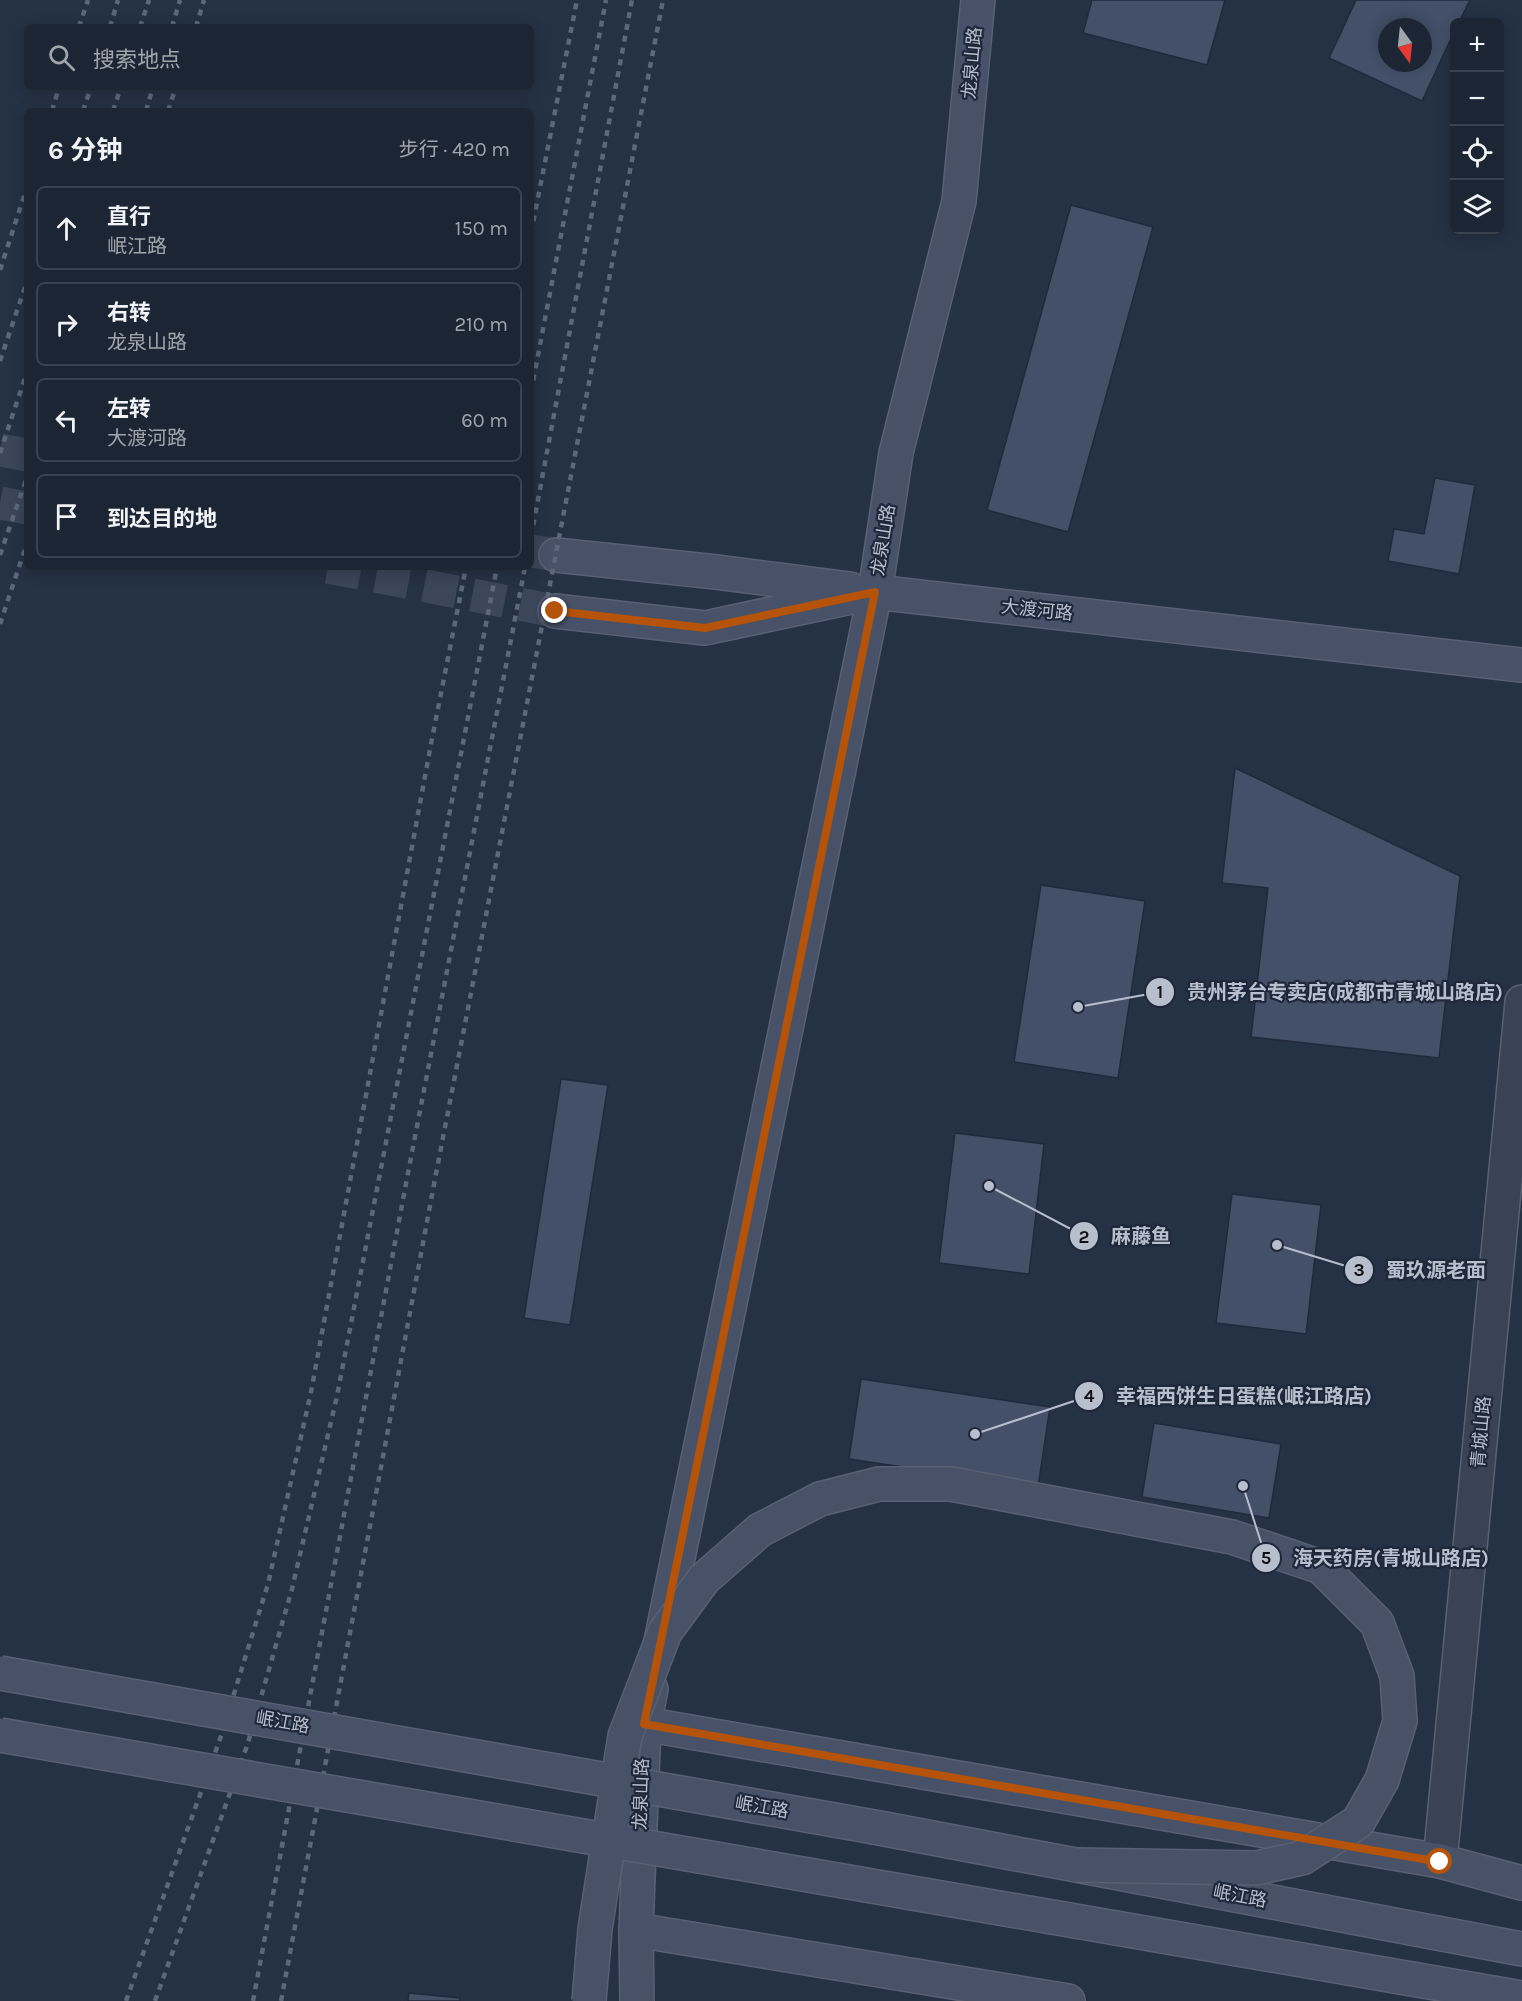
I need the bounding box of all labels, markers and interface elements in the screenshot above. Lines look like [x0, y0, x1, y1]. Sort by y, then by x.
north arrow [1378, 18, 1432, 72]
map controls [1450, 18, 1504, 234]
button: + [1450, 18, 1504, 72]
search box [24, 24, 534, 90]
street label: 龙泉山路 [958, 26, 986, 100]
icon: search [45, 41, 78, 74]
text: 搜索地点 [93, 47, 181, 73]
button: − [1450, 72, 1504, 126]
button: locate [1450, 126, 1504, 180]
text: 6 分钟 [48, 135, 122, 166]
text: 步行 · 420 m [399, 138, 510, 161]
button: layers [1450, 180, 1504, 234]
text: 直行 [107, 204, 151, 230]
icon: ahead [50, 212, 83, 245]
text: 150 m [455, 217, 508, 240]
text: 岷江路 [107, 235, 167, 258]
text: 右转 [107, 300, 151, 326]
icon: right [50, 308, 83, 341]
text: 210 m [454, 313, 508, 336]
text: 龙泉山路 [107, 331, 187, 354]
text: 左转 [107, 396, 151, 422]
icon: left [50, 404, 83, 437]
text: 60 m [461, 409, 508, 432]
text: 大渡河路 [107, 427, 187, 450]
icon: arrive [50, 500, 83, 533]
street label: 龙泉山路 [867, 503, 899, 577]
text: 到达目的地 [107, 506, 217, 532]
street label: 大渡河路 [1000, 595, 1074, 625]
route end [541, 597, 567, 623]
callout: 贵州茅台专卖店(成都市青城山路店) [1145, 973, 1515, 1011]
text: 1 [1157, 981, 1163, 1003]
text: 贵州茅台专卖店(成都市青城山路店) [1187, 981, 1503, 1004]
callout: 麻藤鱼 [1069, 1217, 1183, 1255]
text: 麻藤鱼 [1111, 1225, 1171, 1248]
text: 2 [1079, 1226, 1089, 1248]
callout: 蜀玖源老面 [1344, 1251, 1498, 1289]
text: 3 [1353, 1259, 1365, 1281]
text: 蜀玖源老面 [1386, 1259, 1486, 1282]
callout: 幸福西饼生日蛋糕(岷江路店) [1074, 1377, 1384, 1415]
text: 4 [1084, 1385, 1095, 1407]
text: 幸福西饼生日蛋糕(岷江路店) [1116, 1385, 1372, 1408]
street label: 青城山路 [1467, 1395, 1495, 1469]
callout: 海天药房(青城山路店) [1251, 1539, 1501, 1577]
text: 5 [1261, 1547, 1271, 1569]
text: 海天药房(青城山路店) [1293, 1547, 1489, 1570]
street label: 岷江路 [255, 1706, 311, 1738]
street label: 龙泉山路 [629, 1758, 653, 1830]
street label: 岷江路 [734, 1791, 790, 1823]
route start [1426, 1848, 1452, 1874]
street label: 岷江路 [1211, 1880, 1269, 1912]

